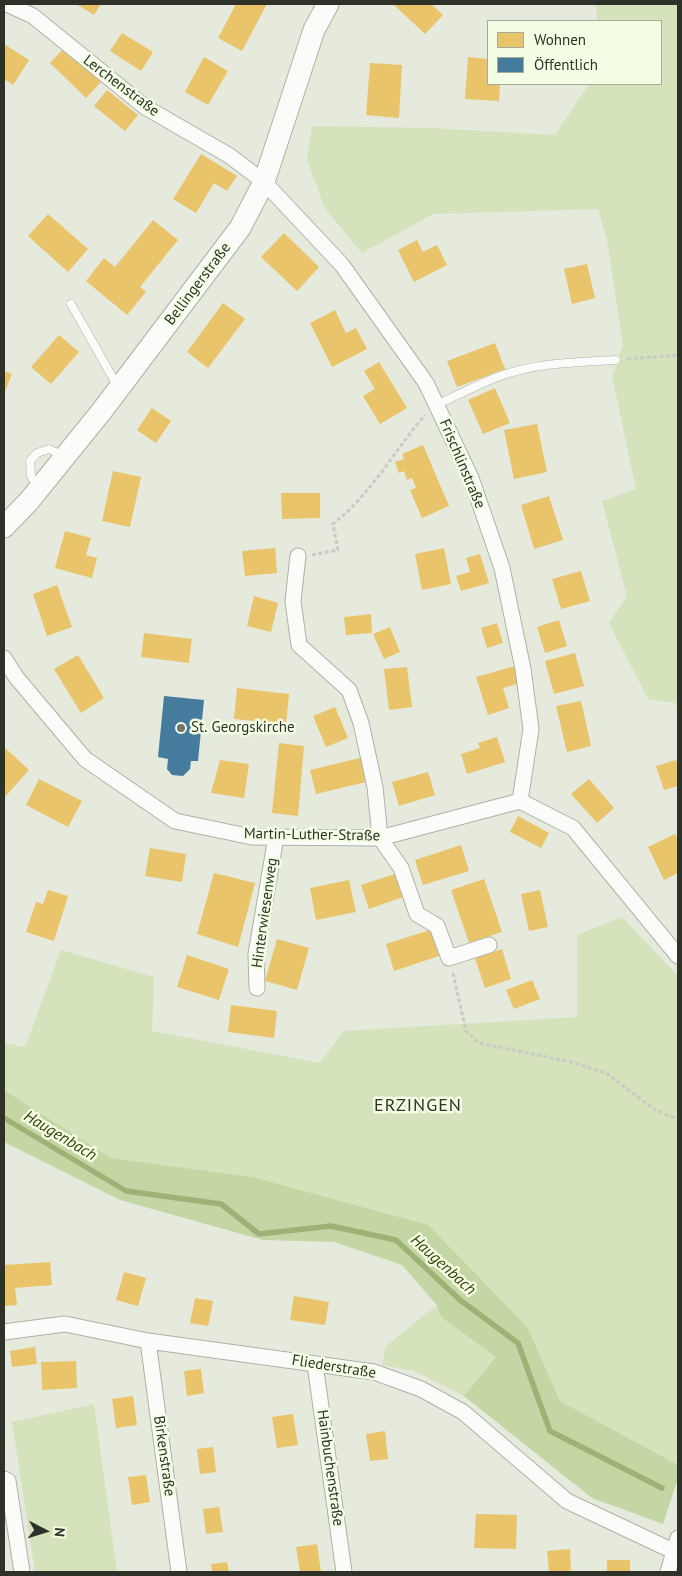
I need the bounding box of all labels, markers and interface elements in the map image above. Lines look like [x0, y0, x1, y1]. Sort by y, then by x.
legend [487, 20, 662, 85]
text: Wohnen [534, 30, 586, 49]
street label: Lerchenstraße [79, 51, 163, 121]
text: Öffentlich [534, 55, 598, 74]
street label: Bellingerstraße [161, 239, 235, 329]
street label: Frischlinstraße [435, 417, 489, 511]
place label: St. Georgskirche [191, 719, 295, 737]
marker: St. Georgskirche [175, 722, 187, 734]
street label: Martin-Luther-Straße [244, 825, 380, 845]
street label: Hinterwiesenweg [248, 857, 282, 969]
district label: ERZINGEN [373, 1095, 463, 1117]
water label: Haugenbach [20, 1107, 100, 1165]
water label: Haugenbach [406, 1231, 480, 1299]
street label: Fliederstraße [291, 1351, 377, 1383]
street label: Hainbuchenstraße [313, 1409, 347, 1527]
street label: Birkenstraße [149, 1415, 179, 1497]
north arrow [20, 1506, 70, 1556]
text: N [51, 1527, 69, 1538]

